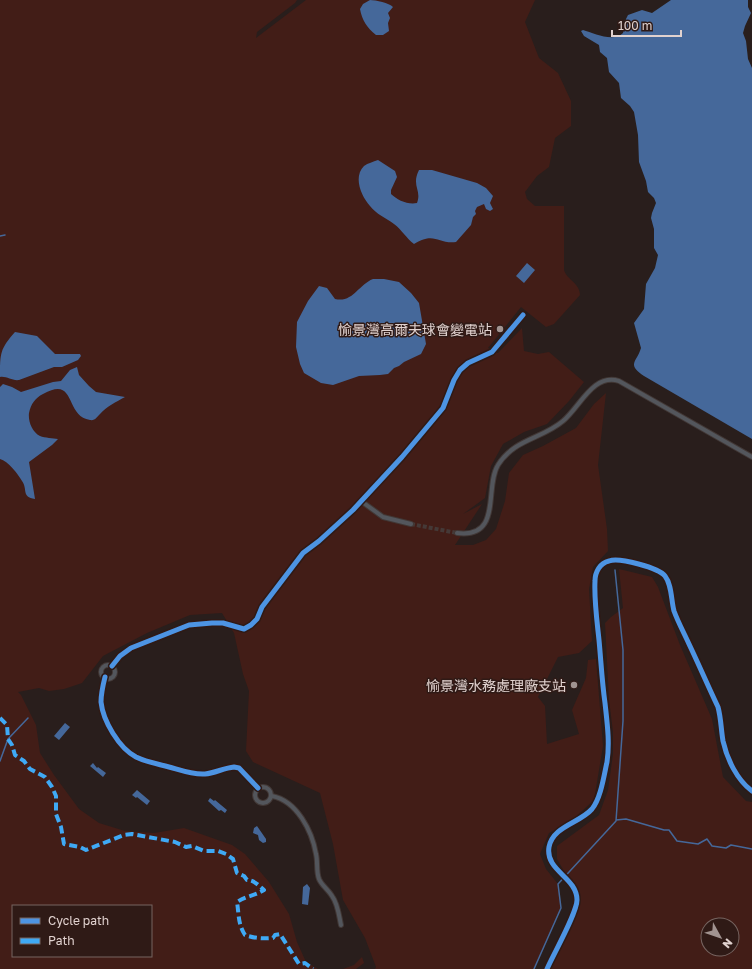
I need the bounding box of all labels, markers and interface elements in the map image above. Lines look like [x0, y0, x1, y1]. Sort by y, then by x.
scale bar [612, 12, 681, 38]
text: 100 m [618, 18, 652, 33]
place label: 愉景灣高爾夫球會變電站 [338, 321, 492, 338]
marker: 愉景灣高爾夫球會變電站 [495, 324, 505, 334]
place label: 愉景灣水務處理廠支站 [426, 677, 566, 694]
marker: 愉景灣水務處理廠支站 [569, 680, 579, 690]
legend [12, 905, 152, 957]
text: Cycle path [48, 913, 109, 928]
north arrow [700, 917, 740, 957]
text: Path [48, 933, 75, 948]
text: N [720, 936, 736, 951]

